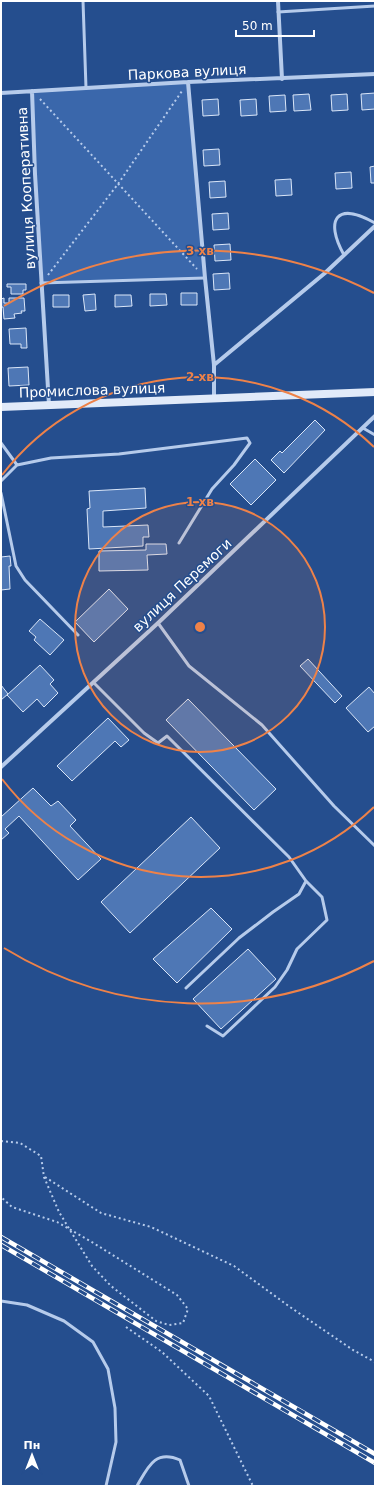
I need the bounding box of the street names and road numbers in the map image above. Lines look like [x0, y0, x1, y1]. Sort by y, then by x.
street label: Паркова вулиця [127, 61, 247, 83]
street label: вулиця Кооперативна [14, 106, 38, 270]
street label: Промислова вулиця [18, 379, 166, 401]
street label: вулиця Перемоги [129, 535, 235, 635]

